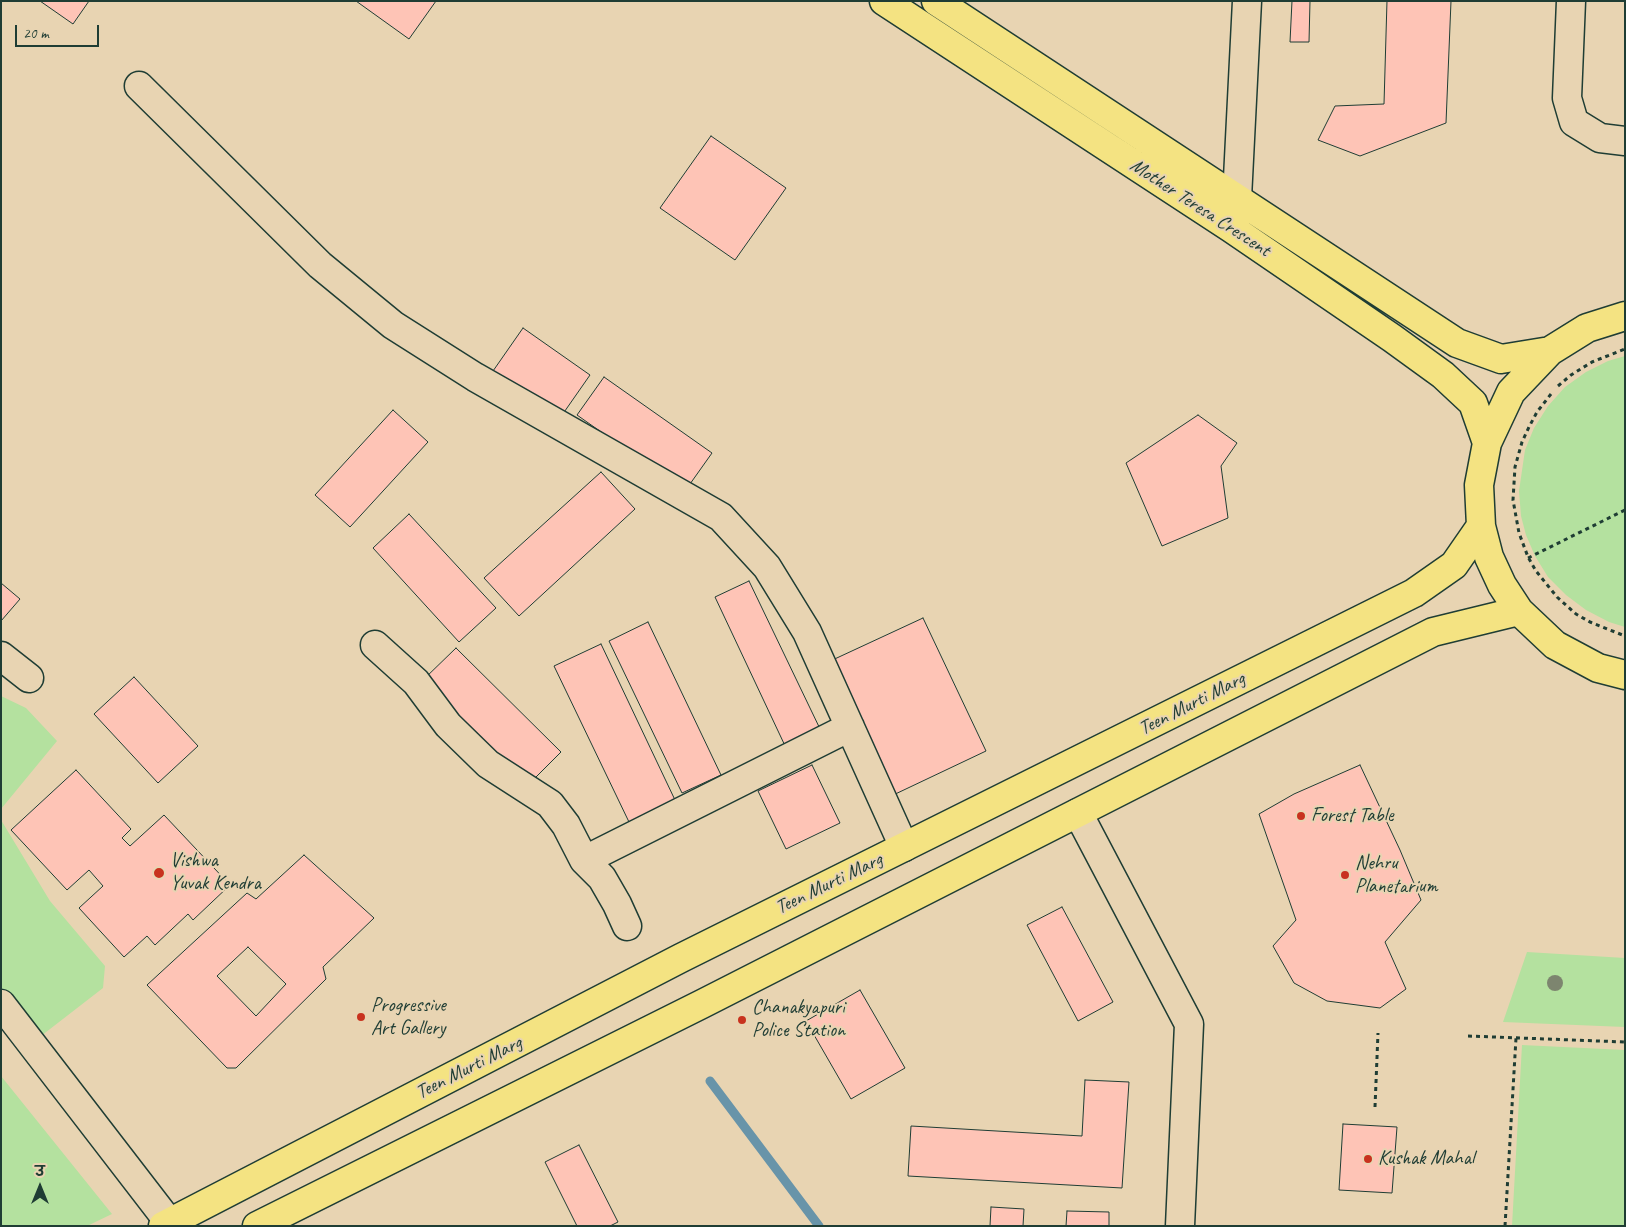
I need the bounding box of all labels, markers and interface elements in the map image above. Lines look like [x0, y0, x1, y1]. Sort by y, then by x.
scale bar [18, 15, 101, 47]
text: 20 m [23, 24, 49, 43]
street label: Mother Teresa Crescent [1125, 154, 1275, 262]
street label: Teen Murti Marg [1135, 667, 1249, 741]
place label: Forest Table [1311, 804, 1393, 828]
marker: Forest Table [1295, 810, 1307, 822]
street label: Teen Murti Marg [772, 848, 886, 920]
place label: Vishwa Yuvak Kendra [170, 849, 261, 896]
place label: Nehru Planetarium [1355, 852, 1438, 899]
marker: Vishwa Yuvak Kendra [152, 866, 166, 880]
marker: Nehru Planetarium [1339, 869, 1351, 881]
place label: Progressive Art Gallery [371, 994, 446, 1041]
place label: Chanakyapuri Police Station [752, 996, 845, 1043]
marker: Progressive Art Gallery [355, 1011, 367, 1023]
marker: Chanakyapuri Police Station [736, 1014, 748, 1026]
street label: Teen Murti Marg [412, 1031, 526, 1105]
place label: Kushak Mahal [1378, 1147, 1474, 1171]
marker: Kushak Mahal [1362, 1153, 1374, 1165]
north arrow [15, 1162, 65, 1212]
text: उ [35, 1163, 45, 1180]

